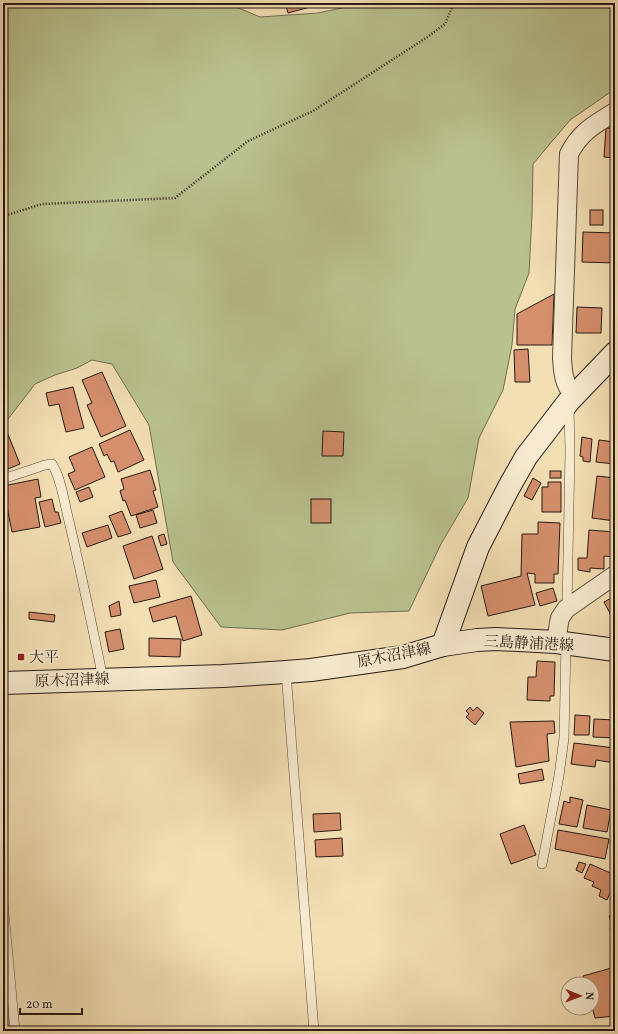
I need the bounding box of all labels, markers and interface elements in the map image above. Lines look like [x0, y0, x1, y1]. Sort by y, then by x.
street label: 三島静浦港線 [483, 632, 574, 657]
street label: 原木沼津線 [355, 639, 433, 674]
place label: 大平 [29, 648, 59, 669]
marker: 大平 [16, 652, 26, 662]
street label: 原木沼津線 [34, 670, 110, 693]
north arrow [560, 976, 600, 1016]
scale bar [20, 990, 82, 1016]
text: N [581, 992, 596, 1000]
text: 20 m [26, 997, 53, 1013]

